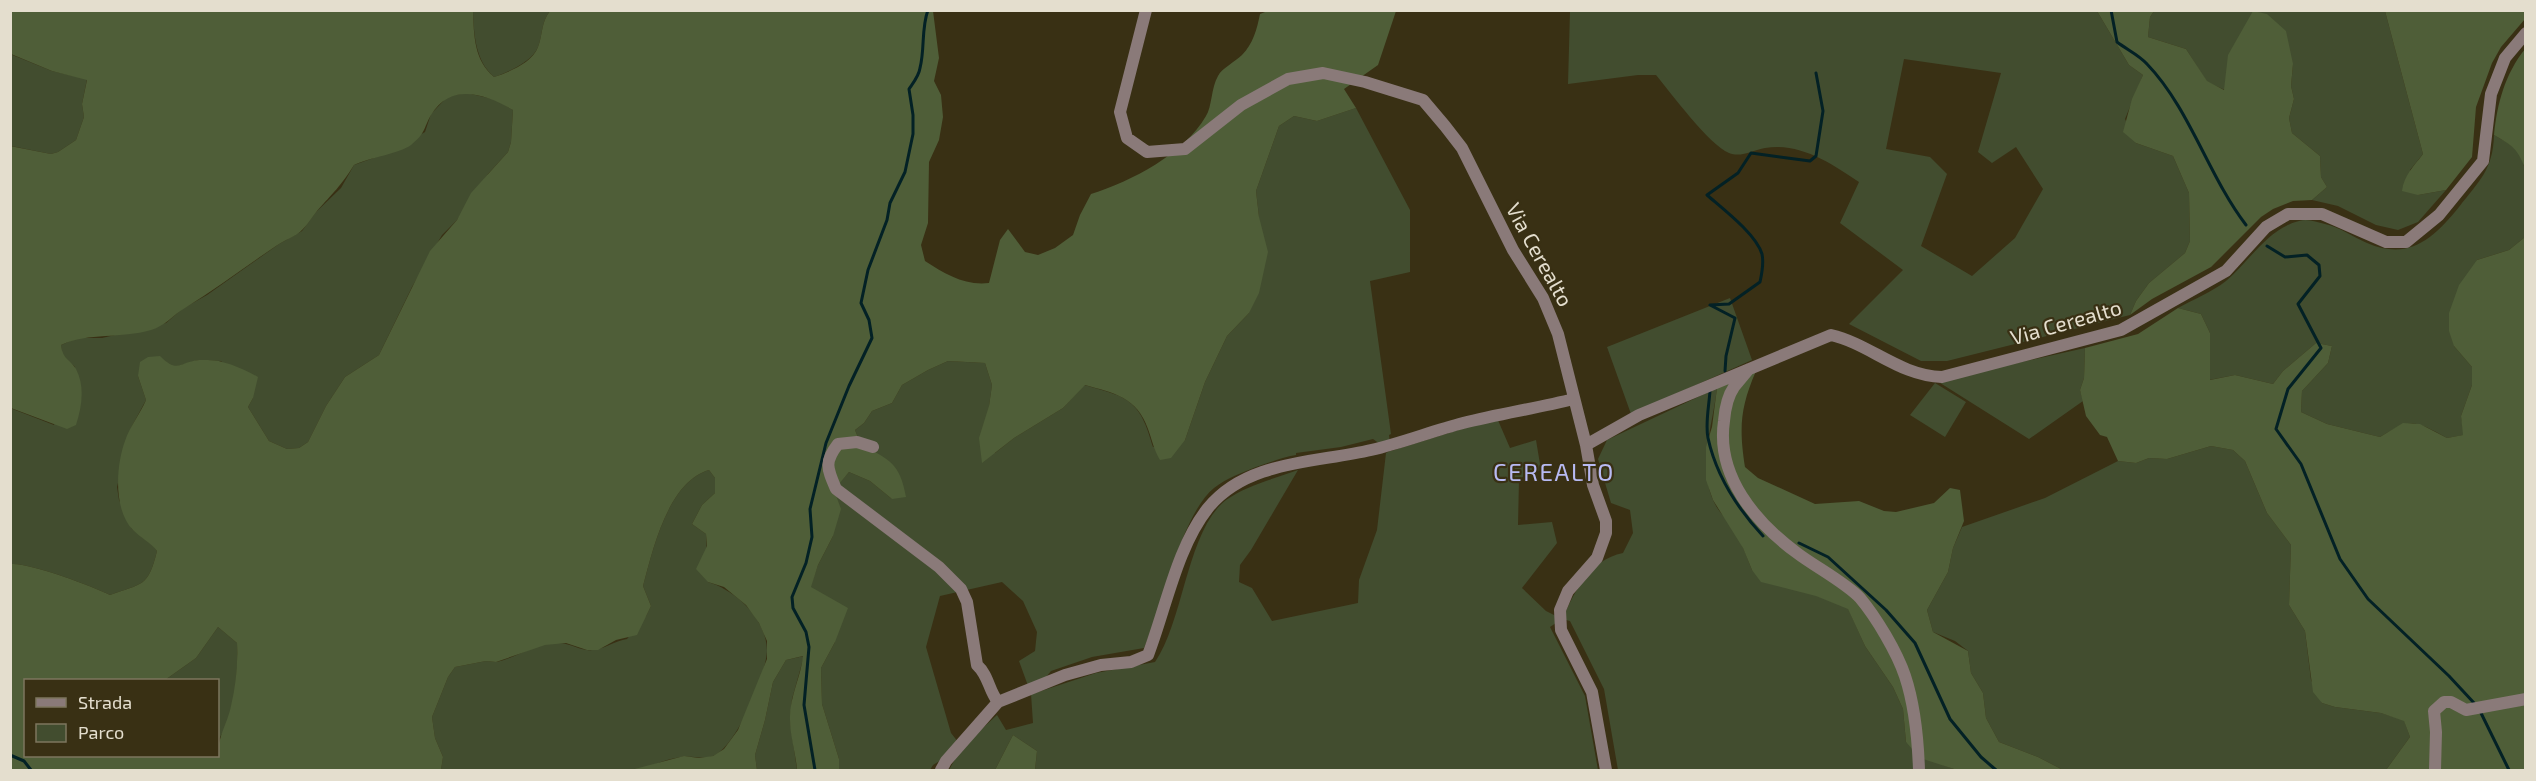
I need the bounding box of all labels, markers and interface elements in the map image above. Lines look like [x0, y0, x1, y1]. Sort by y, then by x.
street label: Via Cerealto [1502, 198, 1579, 310]
street label: Via Cerealto [2007, 294, 2124, 349]
district label: CEREALTO [1493, 457, 1615, 486]
legend [24, 679, 219, 757]
text: Strada [78, 691, 132, 713]
text: Parco [78, 721, 124, 743]

